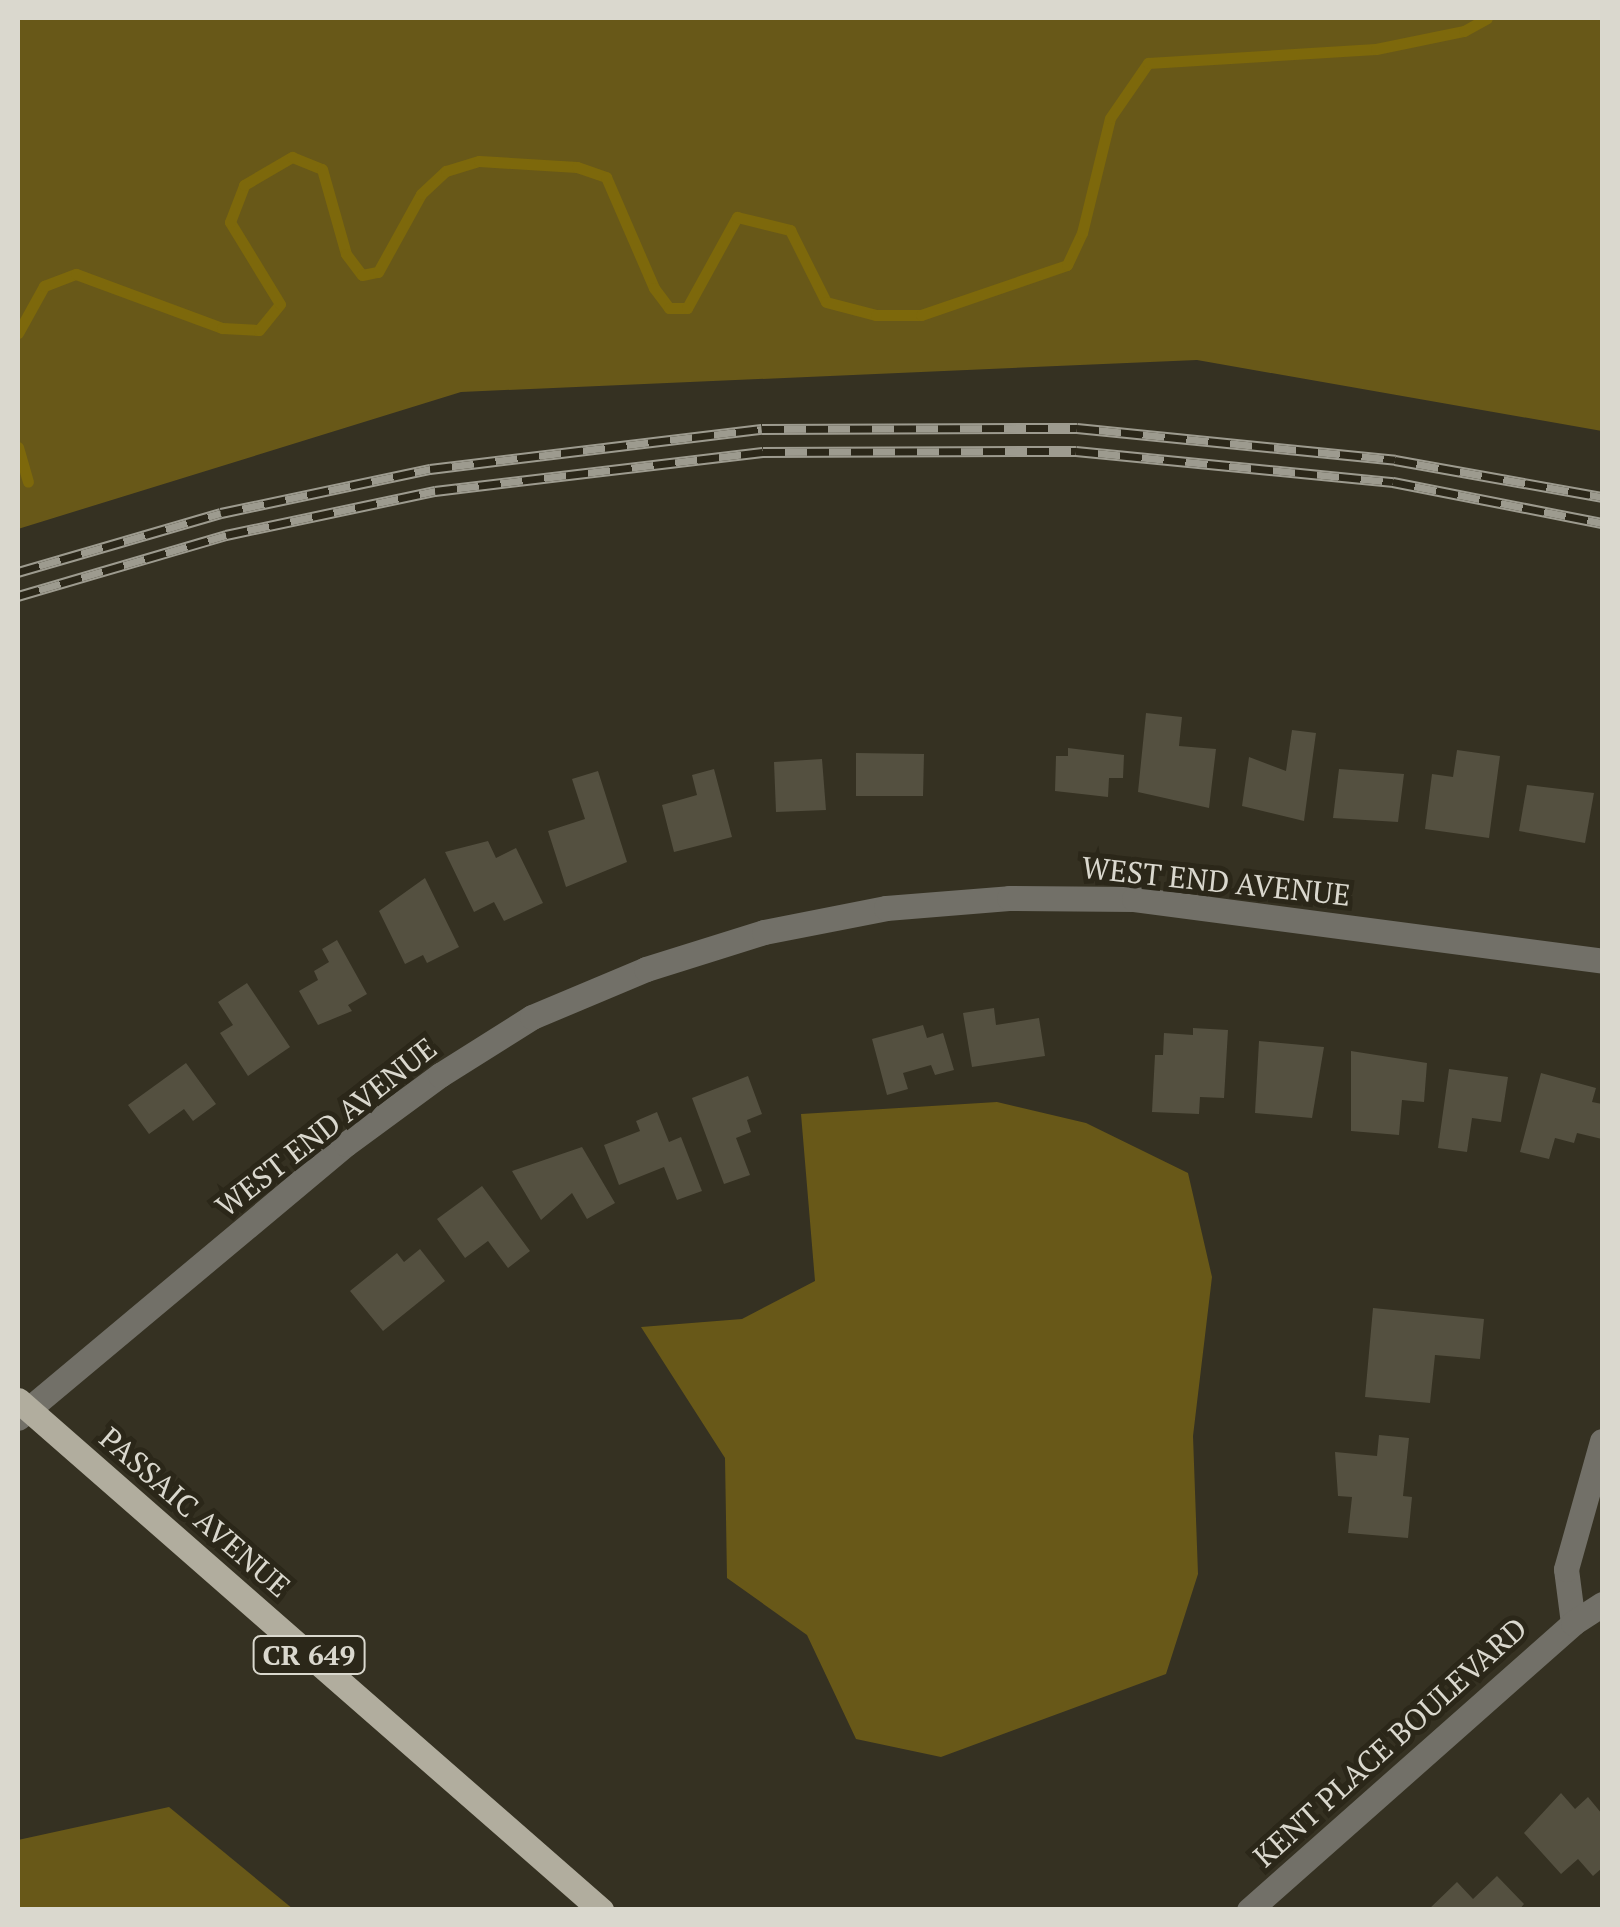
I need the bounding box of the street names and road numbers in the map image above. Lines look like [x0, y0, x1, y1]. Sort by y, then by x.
street label: WEST END AVENUE [1080, 849, 1352, 913]
street label: WEST END AVENUE [208, 1030, 444, 1224]
street label: PASSAIC AVENUE [92, 1419, 298, 1605]
street label: KENT PLACE BOULEVARD [1246, 1610, 1534, 1874]
road number: CR 649 [252, 1632, 366, 1678]

